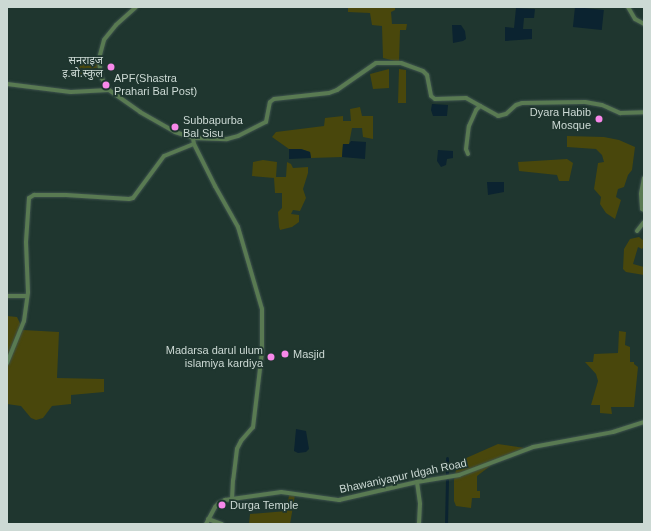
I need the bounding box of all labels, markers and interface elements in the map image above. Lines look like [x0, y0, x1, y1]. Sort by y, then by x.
place label: सनराइज इ.बाे.स्कुल [62, 54, 103, 80]
marker: सनराइज इ.बाे.स्कुल [106, 62, 116, 72]
place label: APF(Shastra Prahari Bal Post) [114, 72, 197, 98]
marker: APF(Shastra Prahari Bal Post) [101, 80, 111, 90]
place label: Dyara Habib Mosque [530, 106, 591, 132]
place label: Subbapurba Bal Sisu [183, 114, 243, 140]
marker: Dyara Habib Mosque [594, 114, 604, 124]
marker: Subbapurba Bal Sisu [170, 122, 180, 132]
place label: Madarsa darul ulum islamiya kardiya [166, 344, 263, 370]
place label: Masjid [293, 347, 325, 361]
marker: Masjid [280, 349, 290, 359]
marker: Madarsa darul ulum islamiya kardiya [266, 352, 276, 362]
street label: Bhawaniyapur Idgah Road [338, 456, 468, 496]
place label: Durga Temple [230, 498, 298, 512]
marker: Durga Temple [217, 500, 227, 510]

